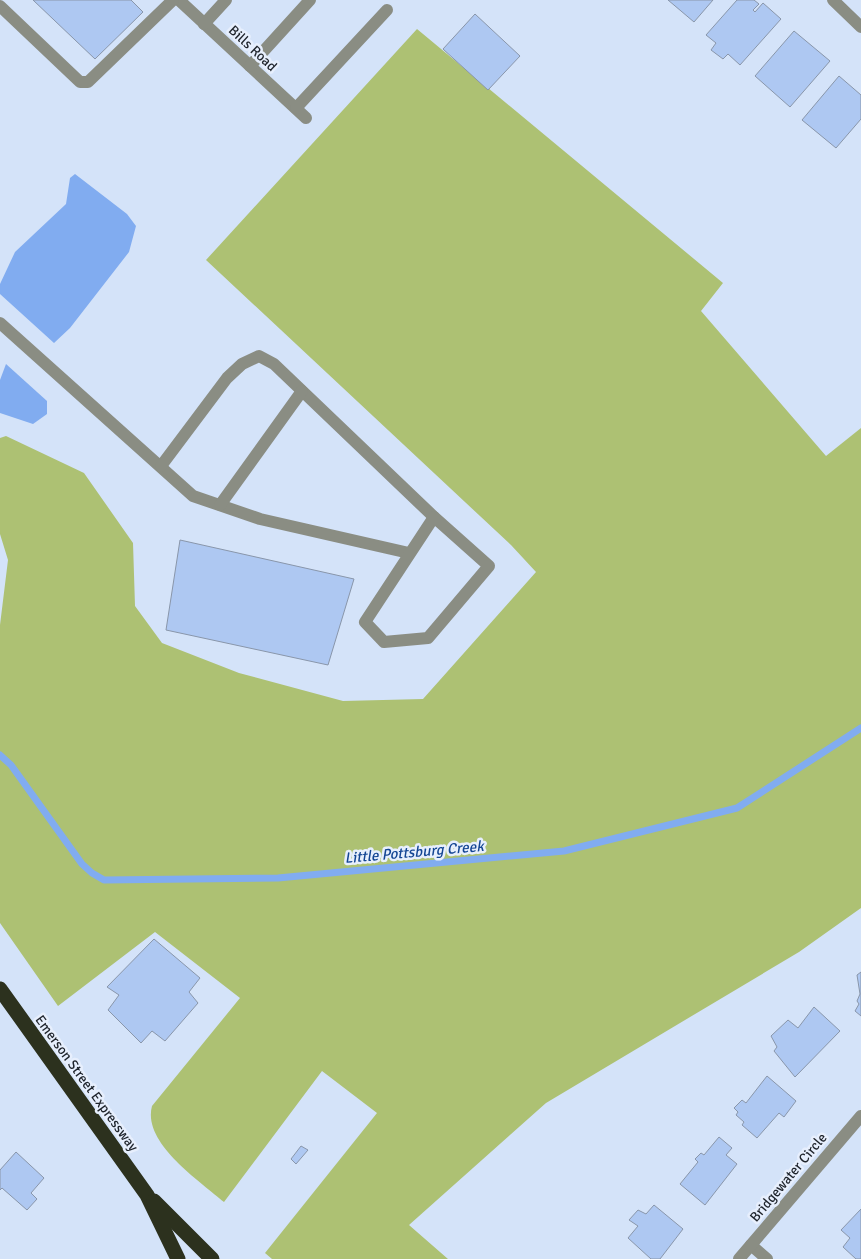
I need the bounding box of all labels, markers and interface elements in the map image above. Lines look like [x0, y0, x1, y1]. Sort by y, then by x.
street label: Bills Road [225, 22, 280, 75]
water label: Little Pottsburg Creek [344, 837, 486, 867]
street label: Emerson Street Expressway [31, 1012, 142, 1155]
street label: Bridgewater Circle [746, 1129, 830, 1225]

